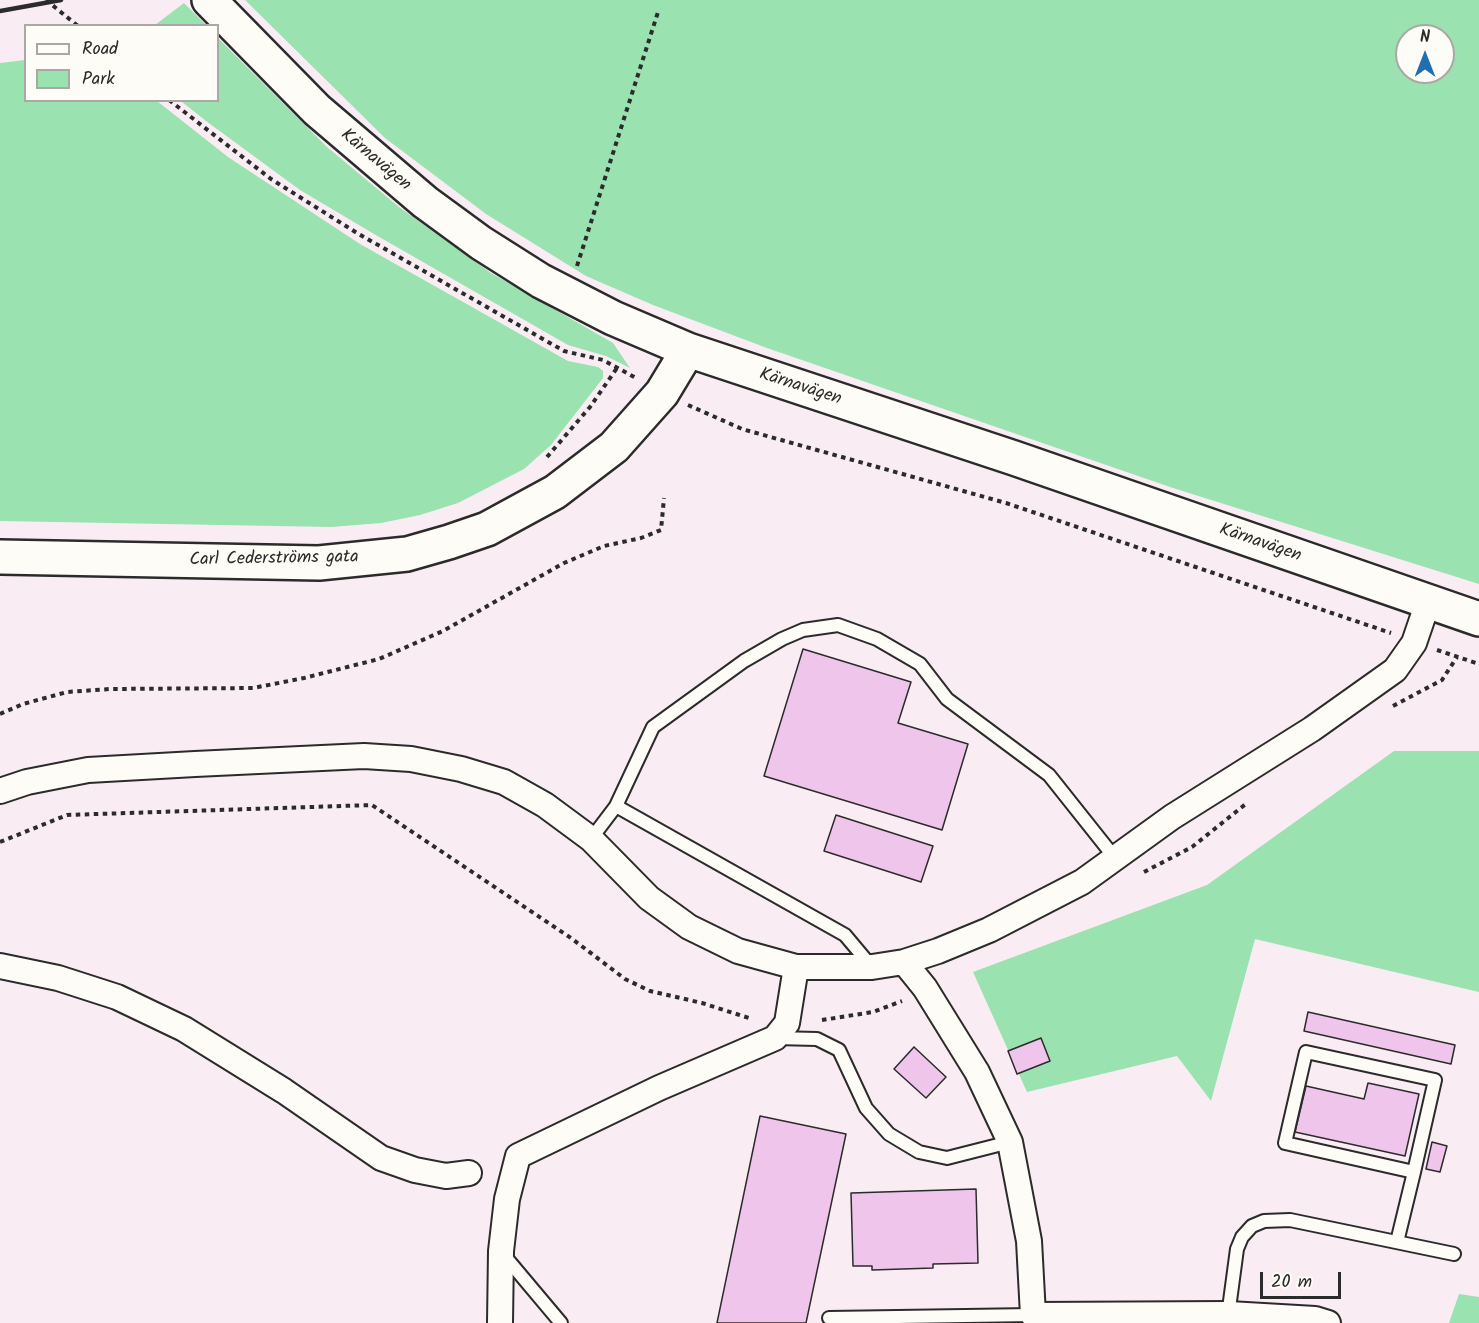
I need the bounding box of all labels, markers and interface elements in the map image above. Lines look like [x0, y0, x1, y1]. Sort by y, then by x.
legend [24, 24, 219, 102]
north arrow [1395, 24, 1455, 84]
text: N [1420, 25, 1430, 50]
text: Road [82, 35, 118, 64]
text: Park [82, 65, 115, 94]
street label: Kärnavägen [335, 125, 415, 197]
street label: Kärnavägen [756, 365, 844, 411]
street label: Kärnavägen [1216, 520, 1304, 568]
street label: Carl Cederströms gata [189, 548, 359, 572]
scale bar [1263, 1260, 1344, 1298]
text: 20 m [1271, 1268, 1312, 1297]

